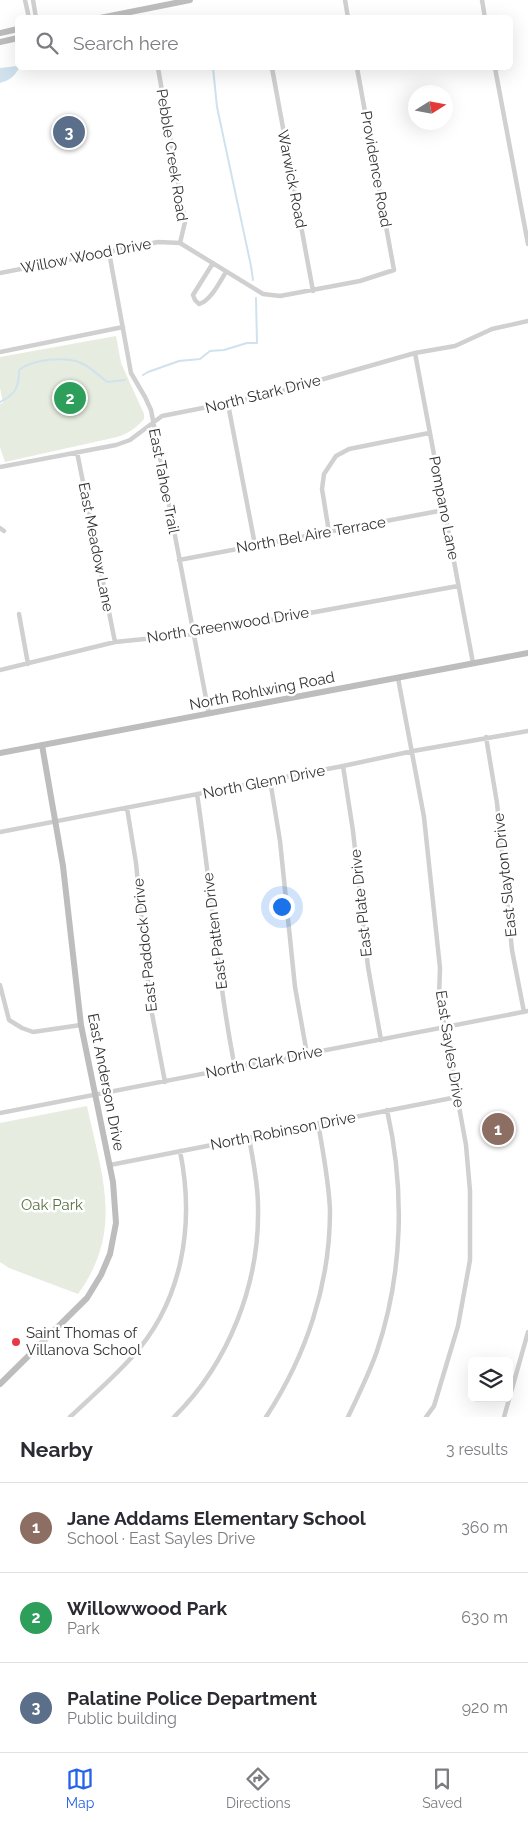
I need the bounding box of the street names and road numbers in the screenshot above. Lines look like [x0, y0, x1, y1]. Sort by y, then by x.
street label: Pebble Creek Road [153, 87, 191, 223]
street label: Providence Road [357, 109, 395, 229]
street label: Warwick Road [274, 128, 310, 230]
street label: Willow Wood Drive [19, 235, 153, 277]
street label: North Stark Drive [203, 371, 323, 417]
street label: East Tahoe Trail [145, 427, 183, 536]
street label: Pompano Lane [425, 455, 463, 562]
street label: East Meadow Lane [75, 481, 117, 613]
street label: North Bel Aire Terrace [235, 513, 387, 557]
street label: North Greenwood Drive [146, 603, 311, 647]
street label: North Rohlwing Road [188, 668, 336, 714]
street label: North Glenn Drive [201, 761, 327, 803]
street label: East Slayton Drive [490, 812, 520, 938]
street label: East Plate Drive [346, 848, 376, 958]
street label: East Patten Drive [199, 871, 231, 991]
street label: East Paddock Drive [129, 877, 161, 1013]
street label: East Sayles Drive [432, 989, 468, 1109]
street label: East Anderson Drive [84, 1012, 128, 1152]
street label: North Clark Drive [204, 1042, 324, 1082]
street label: North Robinson Drive [209, 1108, 357, 1154]

